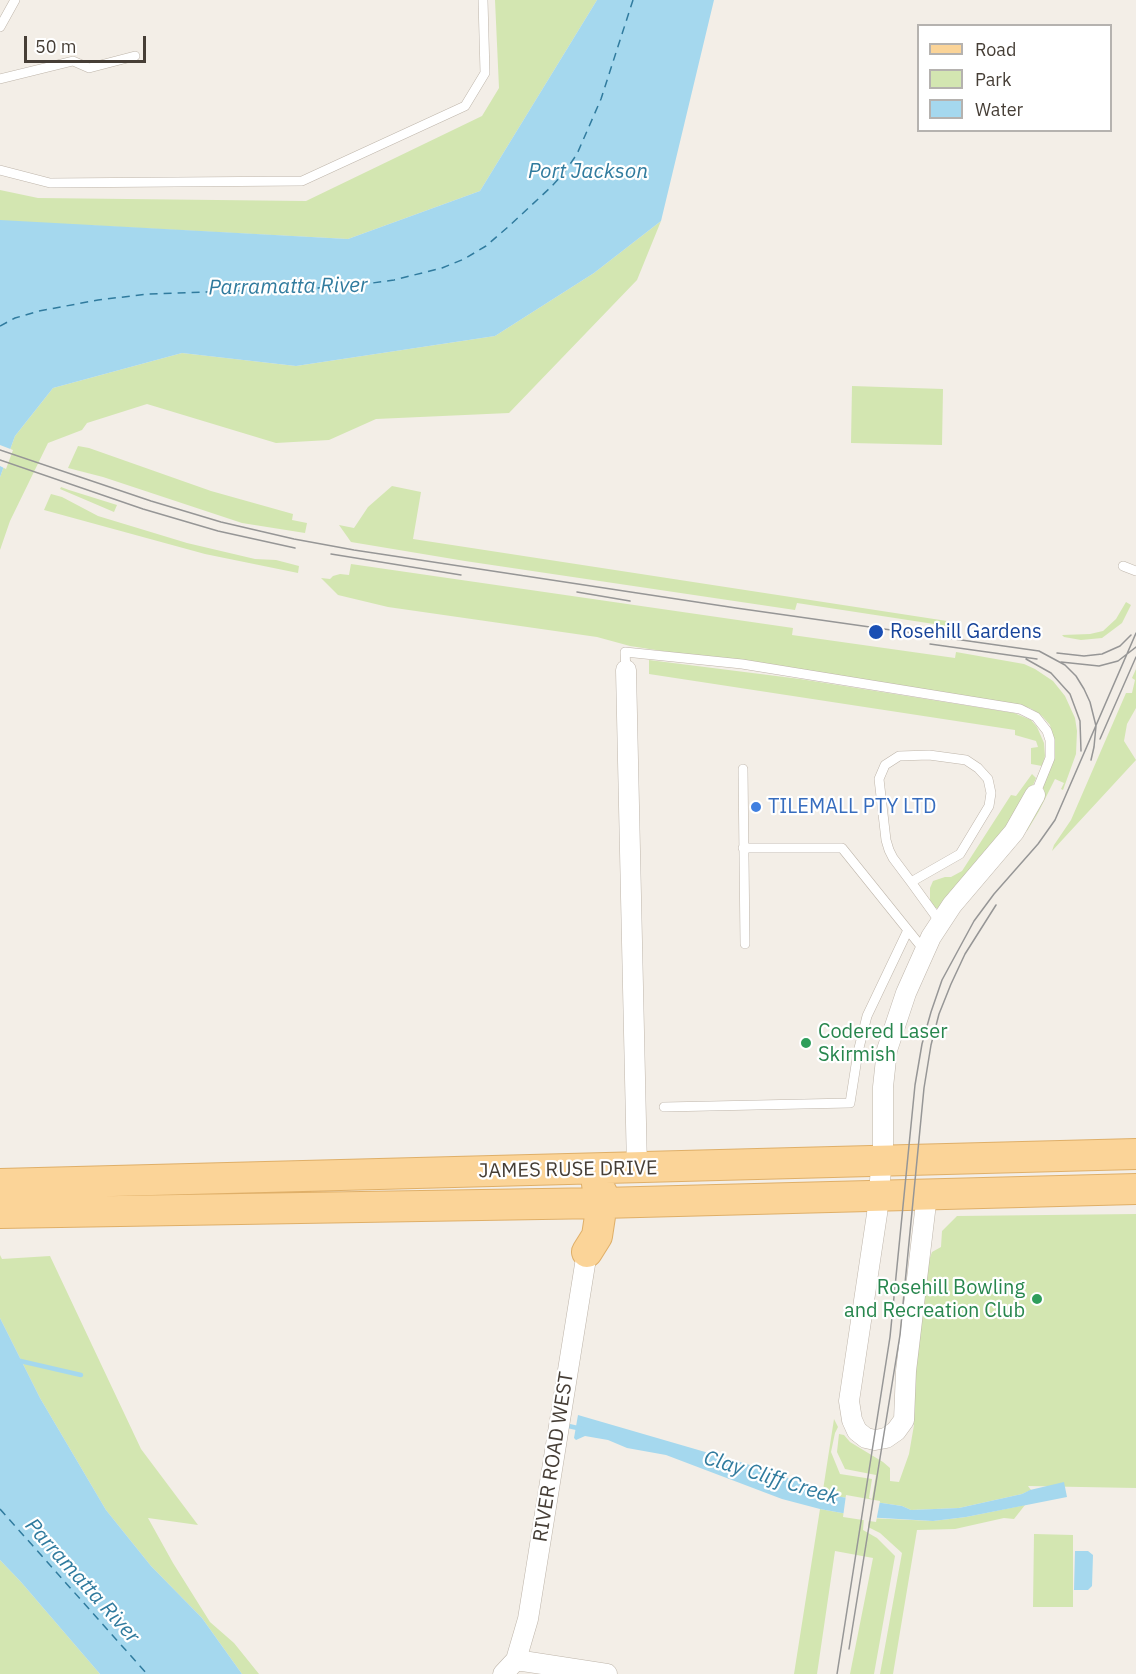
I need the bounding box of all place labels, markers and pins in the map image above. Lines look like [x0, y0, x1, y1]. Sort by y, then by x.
place label: Rosehill Gardens [890, 620, 1042, 644]
marker: Rosehill Gardens [867, 623, 885, 641]
place label: TILEMALL PTY LTD [768, 795, 937, 819]
marker: TILEMALL PTY LTD [749, 800, 763, 814]
place label: Codered Laser Skirmish [818, 1020, 947, 1067]
marker: Codered Laser Skirmish [799, 1036, 813, 1050]
place label: Rosehill Bowling and Recreation Club [844, 1276, 1025, 1323]
marker: Rosehill Bowling and Recreation Club [1030, 1292, 1044, 1306]

